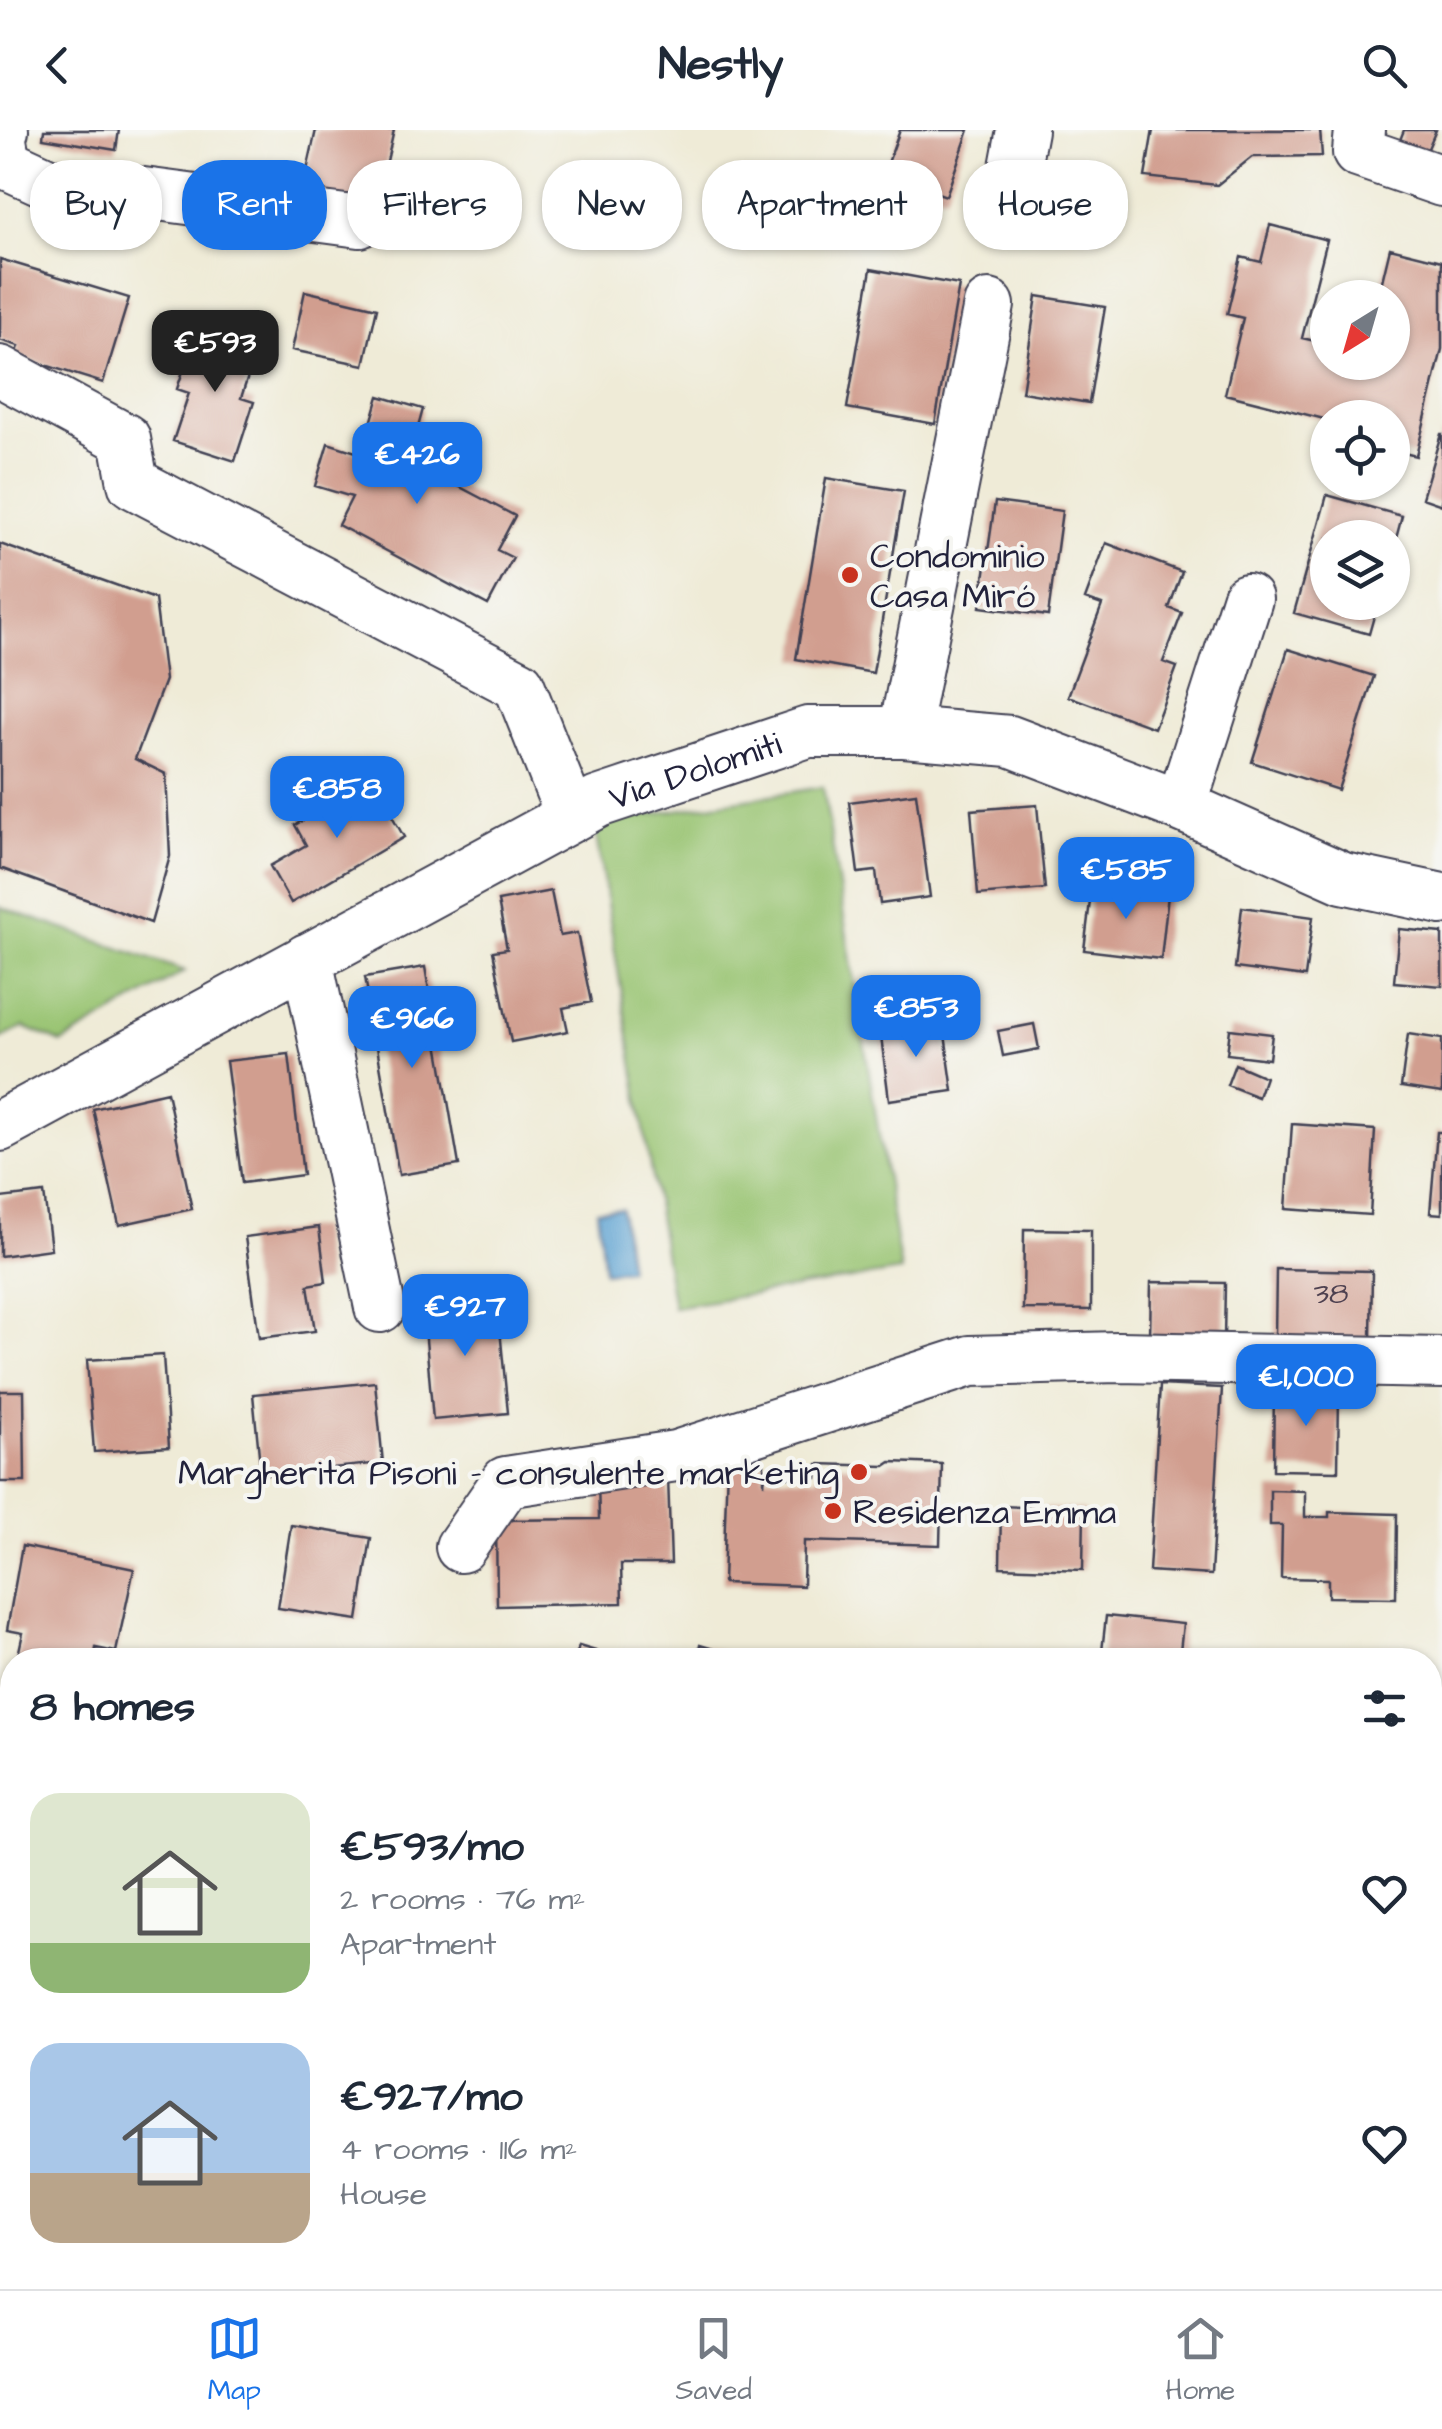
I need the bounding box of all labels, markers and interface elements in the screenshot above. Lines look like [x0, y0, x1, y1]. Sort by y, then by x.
text: Nestly [658, 34, 784, 96]
icon: back [30, 38, 85, 93]
icon: search [1357, 38, 1412, 93]
chip: Buy [30, 160, 162, 250]
chip: Rent [182, 160, 327, 250]
chip: Filters [347, 160, 522, 250]
chip: New [542, 160, 682, 250]
chip: Apartment [702, 160, 943, 250]
chip: House [963, 160, 1128, 250]
north arrow [1310, 280, 1410, 380]
map controls [1310, 280, 1410, 620]
pin: €593 [156, 310, 274, 395]
text: €593 [174, 320, 256, 365]
button: locate [1310, 400, 1410, 500]
pin: €426 [358, 422, 476, 507]
text: €426 [374, 432, 460, 477]
button: layers [1310, 520, 1410, 620]
place label: Condominio Casa Miró [870, 532, 1045, 621]
marker: Condominio Casa Miró [839, 564, 861, 586]
street label: Via Dolomiti [603, 720, 788, 823]
pin: €858 [278, 756, 396, 841]
text: €858 [292, 766, 382, 811]
pin: €585 [1067, 837, 1185, 922]
text: €585 [1080, 847, 1172, 892]
pin: €853 [857, 975, 975, 1060]
text: €853 [873, 985, 959, 1030]
pin: €966 [353, 986, 471, 1071]
text: €966 [370, 996, 454, 1041]
house number: 38 [1314, 1273, 1348, 1315]
pin: €927 [406, 1274, 524, 1359]
text: €927 [424, 1284, 506, 1329]
pin: €1,000 [1225, 1344, 1387, 1429]
text: €1,000 [1258, 1354, 1354, 1399]
place label: Margherita Pisoni - consulente marketing [178, 1449, 839, 1500]
marker: Margherita Pisoni - consulente marketing [848, 1461, 870, 1483]
place label: Residenza Emma [853, 1488, 1116, 1537]
marker: Residenza Emma [822, 1500, 844, 1522]
text: 8 homes [30, 1679, 195, 1737]
icon: filters [1357, 1681, 1412, 1736]
text: €593/mo [340, 1819, 524, 1877]
icon: home [110, 1833, 230, 1953]
icon: heart [1357, 1866, 1412, 1921]
text: 2 rooms · 76 m² [340, 1877, 585, 1922]
text: Apartment [340, 1922, 496, 1967]
text: €927/mo [340, 2069, 523, 2127]
icon: home [110, 2083, 230, 2203]
icon: heart [1357, 2116, 1412, 2171]
text: 4 rooms · 116 m² [340, 2127, 577, 2172]
text: House [340, 2172, 427, 2217]
tab: Map [207, 2311, 262, 2410]
tab: Saved [676, 2311, 752, 2410]
tab: Home [1165, 2311, 1235, 2410]

